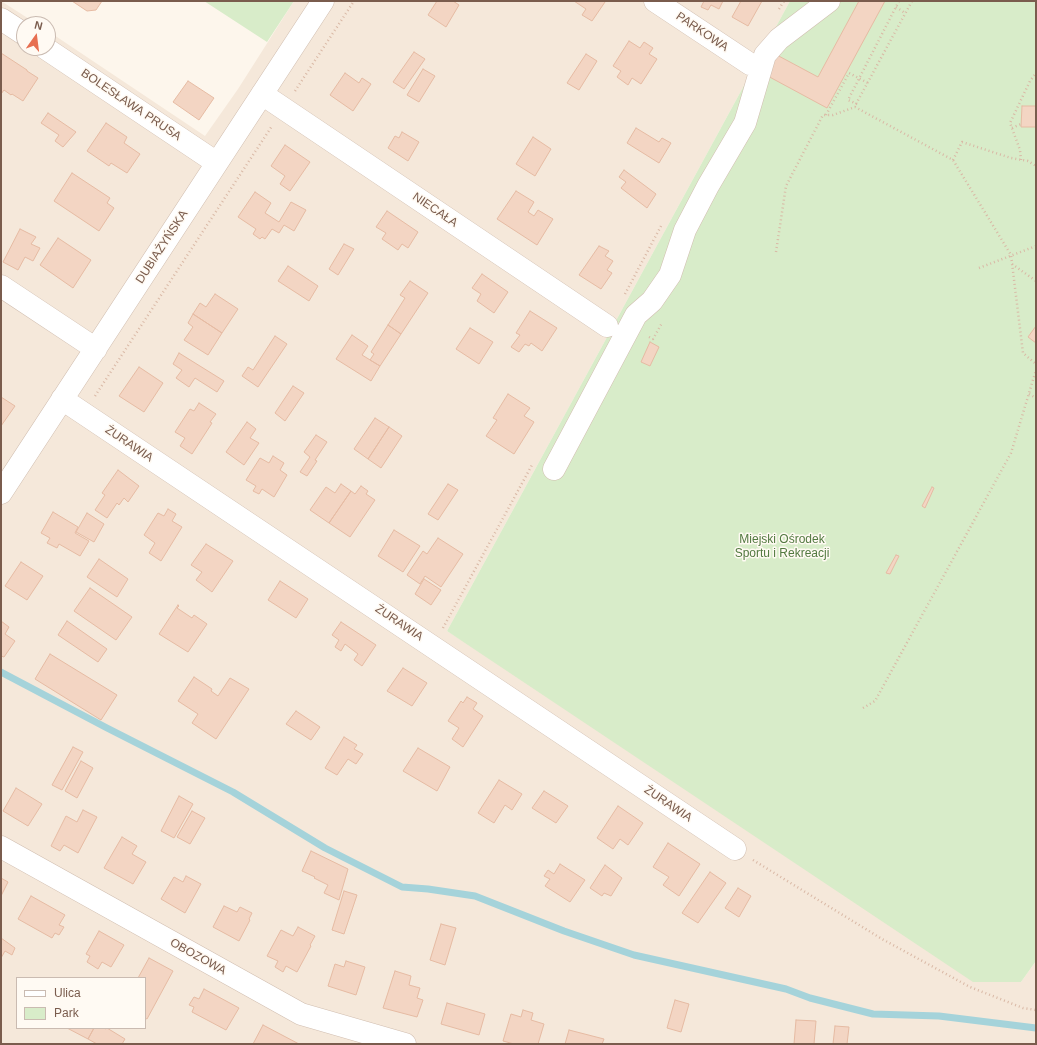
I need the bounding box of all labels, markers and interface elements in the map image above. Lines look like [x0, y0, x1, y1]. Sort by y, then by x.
street label: PARKOWA [673, 9, 731, 55]
north arrow [16, 16, 56, 56]
text: N [33, 19, 44, 32]
street label: BOLESŁAWA PRUSA [78, 66, 184, 144]
street label: NIECAŁA [410, 190, 460, 230]
street label: DUBIAŻYŃSKA [133, 208, 191, 286]
street label: ŻURAWIA [102, 423, 156, 465]
park label: Miejski Ośrodek Sportu i Rekreacji [735, 533, 829, 561]
street label: ŻURAWIA [372, 602, 426, 644]
street label: ŻURAWIA [641, 783, 695, 825]
street label: OBOZOWA [167, 936, 229, 978]
legend [16, 977, 146, 1029]
text: Ulica [54, 986, 81, 1000]
text: Park [54, 1006, 79, 1020]

